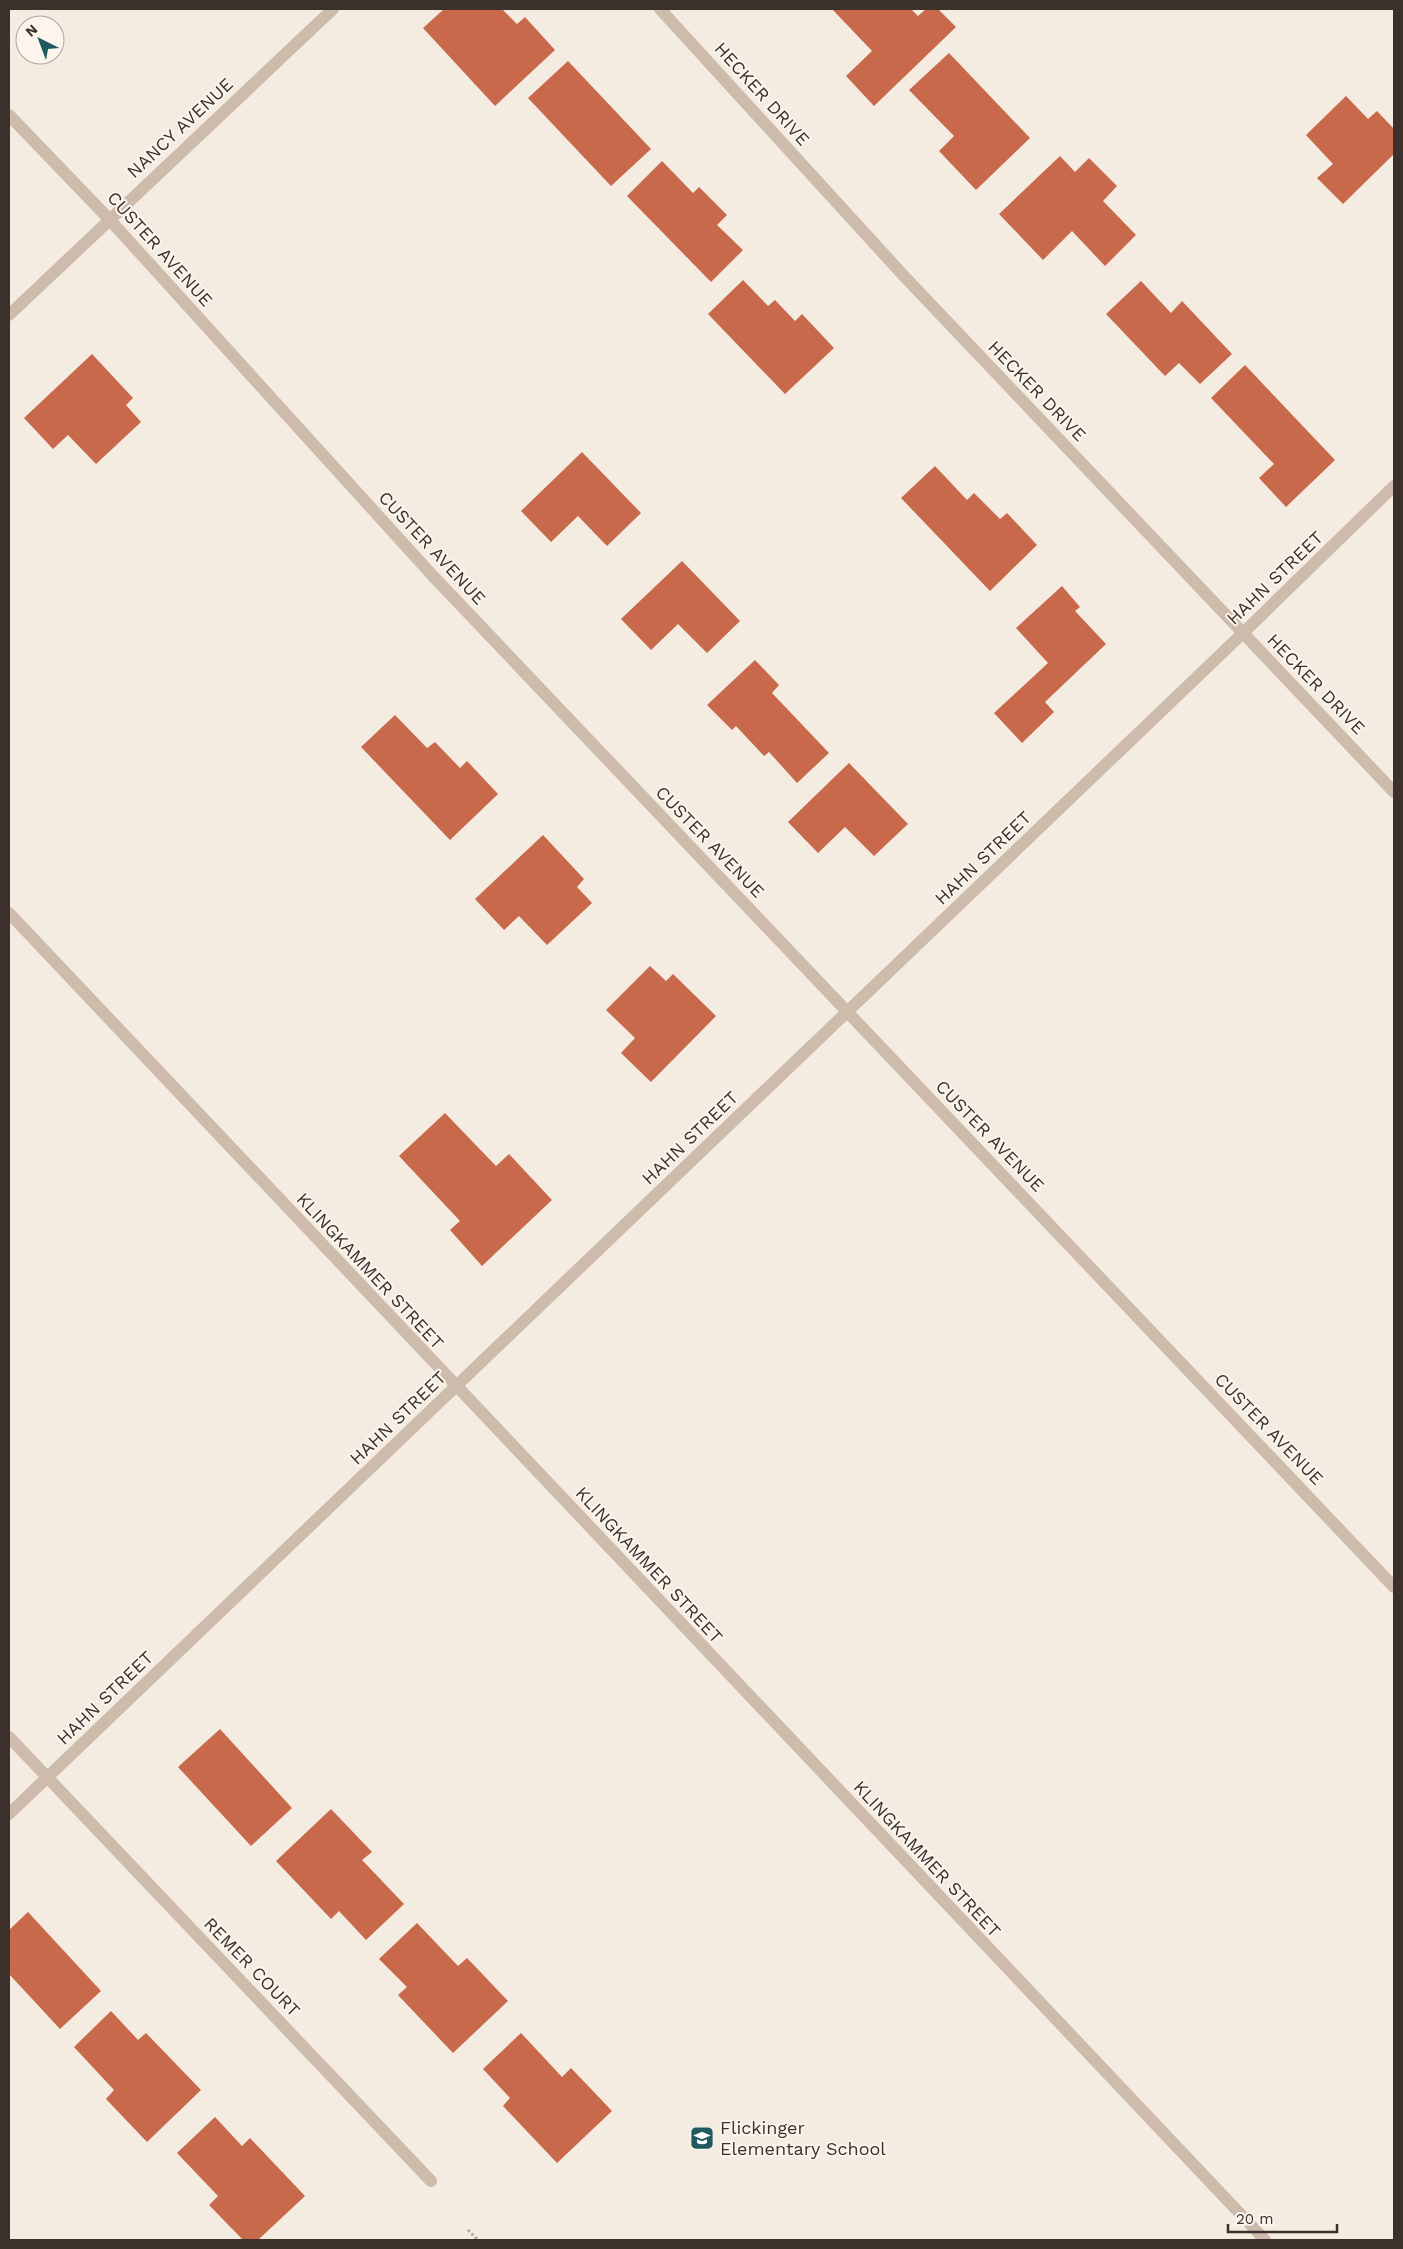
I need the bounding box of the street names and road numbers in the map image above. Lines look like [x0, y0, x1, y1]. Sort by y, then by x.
street label: HECKER DRIVE [711, 38, 814, 150]
street label: NANCY AVENUE [122, 73, 237, 182]
street label: CUSTER AVENUE [103, 187, 217, 310]
street label: HECKER DRIVE [984, 336, 1091, 445]
street label: CUSTER AVENUE [374, 487, 490, 609]
street label: HAHN STREET [1222, 526, 1327, 629]
street label: HECKER DRIVE [1263, 629, 1370, 738]
street label: CUSTER AVENUE [652, 781, 769, 902]
street label: HAHN STREET [930, 806, 1035, 909]
street label: CUSTER AVENUE [932, 1075, 1049, 1196]
street label: HAHN STREET [637, 1086, 742, 1189]
street label: KLINGKAMMER STREET [292, 1188, 448, 1353]
street label: HAHN STREET [345, 1366, 450, 1469]
street label: CUSTER AVENUE [1211, 1368, 1328, 1489]
street label: KLINGKAMMER STREET [571, 1482, 727, 1647]
street label: HAHN STREET [52, 1646, 157, 1749]
street label: KLINGKAMMER STREET [849, 1776, 1005, 1941]
street label: REMER COURT [200, 1913, 305, 2021]

